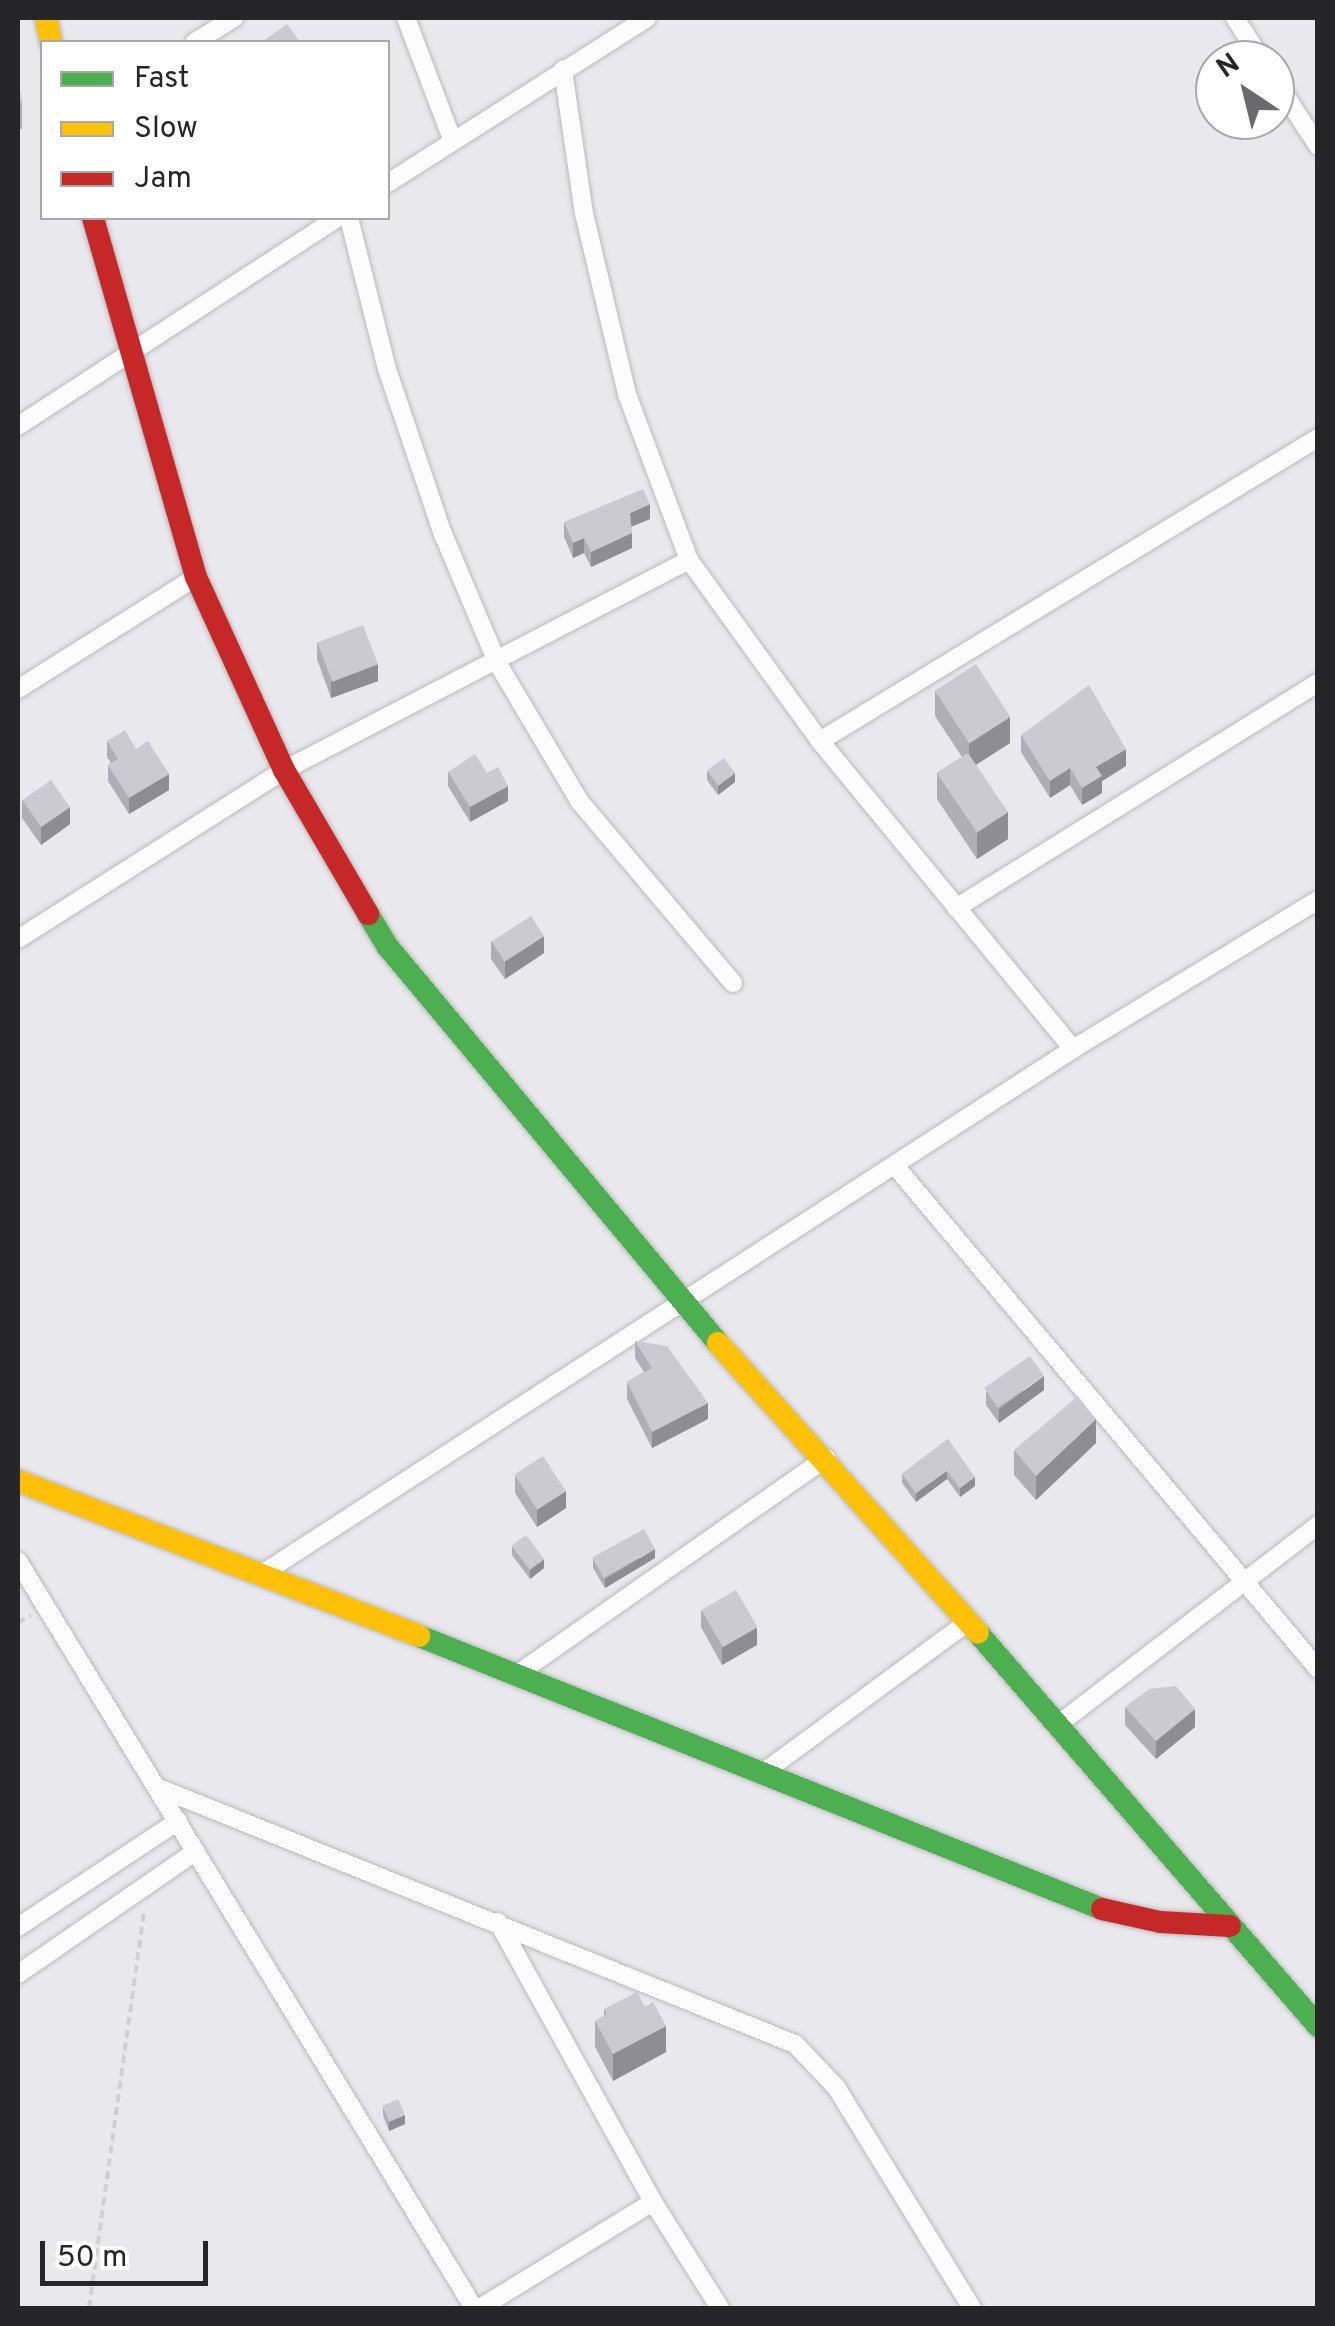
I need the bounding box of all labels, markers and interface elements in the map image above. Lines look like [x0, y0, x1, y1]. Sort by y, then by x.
legend [40, 40, 390, 220]
north arrow [1195, 40, 1295, 140]
text: N [1210, 47, 1247, 88]
text: Fast [134, 61, 189, 98]
text: Slow [134, 111, 198, 148]
text: Jam [134, 161, 192, 198]
scale bar [45, 2221, 212, 2283]
text: 50 m [57, 2240, 127, 2277]

